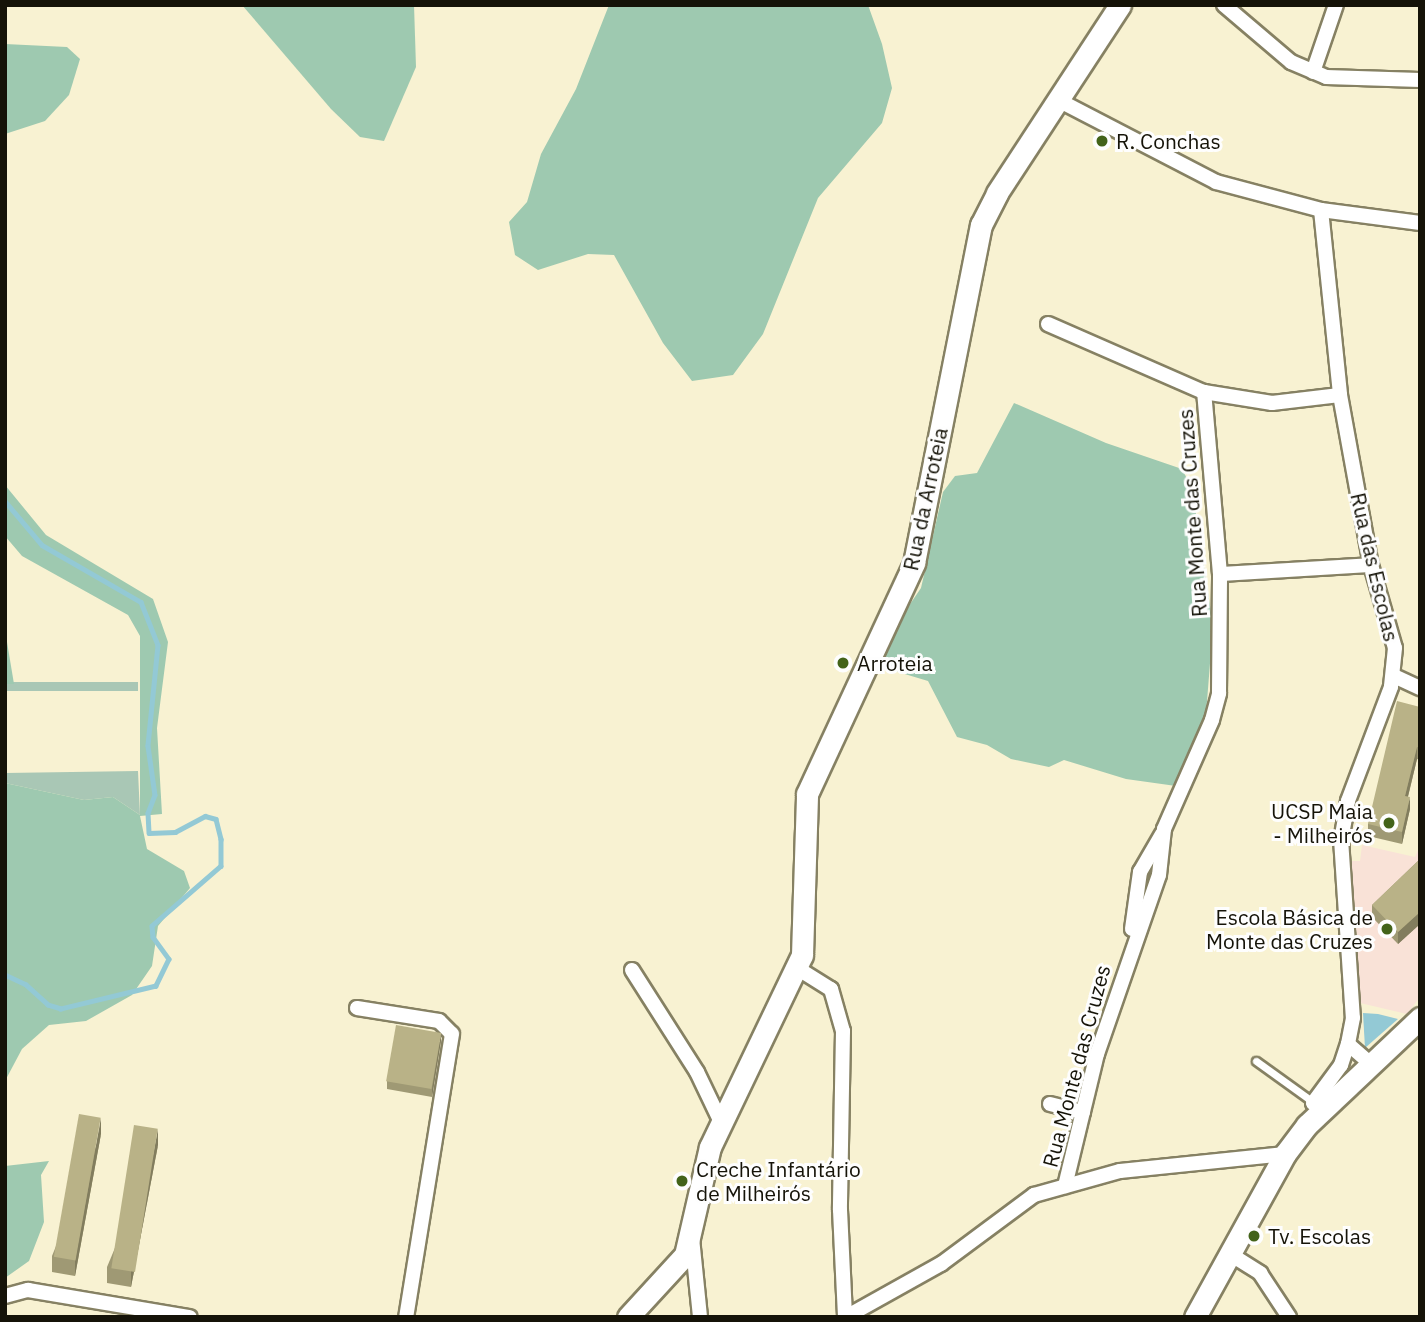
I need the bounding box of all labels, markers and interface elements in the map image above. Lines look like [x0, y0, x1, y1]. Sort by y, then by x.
place label: R. Conchas [1116, 128, 1221, 154]
marker: R. Conchas [1094, 133, 1110, 149]
street label: Rua Monte das Cruzes [1172, 408, 1212, 618]
street label: Rua da Arroteia [898, 425, 952, 573]
street label: Rua das Escolas [1346, 490, 1404, 644]
place label: Arroteia [857, 650, 933, 676]
marker: Arroteia [835, 655, 851, 671]
place label: UCSP Maia - Milheirós [1271, 798, 1373, 848]
marker: UCSP Maia - Milheirós [1379, 813, 1399, 833]
place label: Escola Básica de Monte das Cruzes [1206, 904, 1373, 954]
marker: Escola Básica de Monte das Cruzes [1379, 921, 1395, 937]
street label: Rua Monte das Cruzes [1037, 962, 1115, 1170]
place label: Creche Infantário de Milheirós [696, 1156, 861, 1206]
marker: Creche Infantário de Milheirós [674, 1173, 690, 1189]
place label: Tv. Escolas [1268, 1223, 1371, 1249]
marker: Tv. Escolas [1246, 1228, 1262, 1244]

